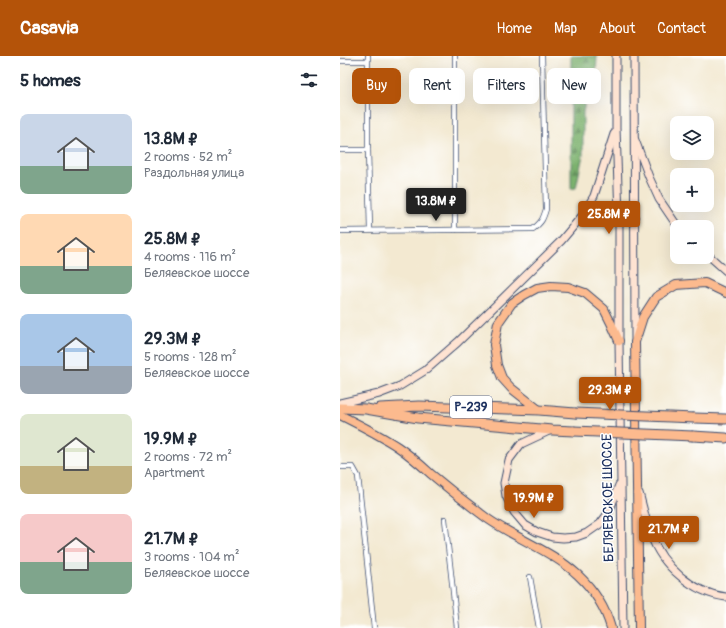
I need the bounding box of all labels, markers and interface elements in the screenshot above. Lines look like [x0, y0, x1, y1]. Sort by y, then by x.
text: Casavia [20, 16, 79, 40]
text: Home [497, 20, 532, 37]
text: Map [554, 20, 577, 37]
text: About [599, 20, 635, 37]
text: Contact [657, 20, 706, 37]
chip: Buy [352, 68, 401, 104]
chip: Rent [409, 68, 465, 104]
chip: Filters [473, 68, 539, 104]
chip: New [547, 68, 601, 104]
icon: filters [298, 69, 320, 91]
text: 5 homes [20, 70, 81, 91]
map controls [670, 116, 714, 264]
button: layers [670, 116, 714, 160]
text: 13.8M ₽ [144, 128, 199, 149]
icon: home [52, 130, 100, 178]
text: 2 rooms · 52 m² [144, 149, 232, 165]
text: Раздольная улица [144, 165, 244, 181]
button: + [670, 168, 714, 212]
pin: 13.8M ₽ [399, 188, 473, 222]
text: 13.8M ₽ [415, 193, 457, 209]
pin: 25.8M ₽ [572, 201, 646, 235]
text: 25.8M ₽ [587, 206, 631, 222]
button: − [670, 220, 714, 264]
text: 25.8M ₽ [144, 228, 201, 249]
icon: home [52, 230, 100, 278]
text: 4 rooms · 116 m² [144, 249, 236, 265]
text: Беляевское шоссе [144, 265, 249, 281]
text: 29.3M ₽ [144, 328, 202, 349]
icon: home [52, 330, 100, 378]
text: 5 rooms · 128 m² [144, 349, 237, 365]
text: Беляевское шоссе [144, 365, 249, 381]
pin: 29.3M ₽ [573, 377, 647, 411]
text: 29.3M ₽ [588, 382, 632, 398]
road number: Р-239 [450, 396, 492, 418]
text: 19.9M ₽ [144, 428, 198, 449]
icon: home [52, 430, 100, 478]
street label: БЕЛЯЕВСКОЕ ШОССЕ [598, 434, 618, 562]
text: 2 rooms · 72 m² [144, 449, 232, 465]
text: Apartment [144, 465, 205, 481]
pin: 19.9M ₽ [497, 485, 571, 519]
text: 19.9M ₽ [513, 490, 555, 506]
pin: 21.7M ₽ [632, 516, 706, 550]
text: 21.7M ₽ [648, 521, 690, 537]
text: 21.7M ₽ [144, 528, 199, 549]
icon: home [52, 530, 100, 578]
text: 3 rooms · 104 m² [144, 549, 239, 565]
text: Беляевское шоссе [144, 565, 249, 581]

